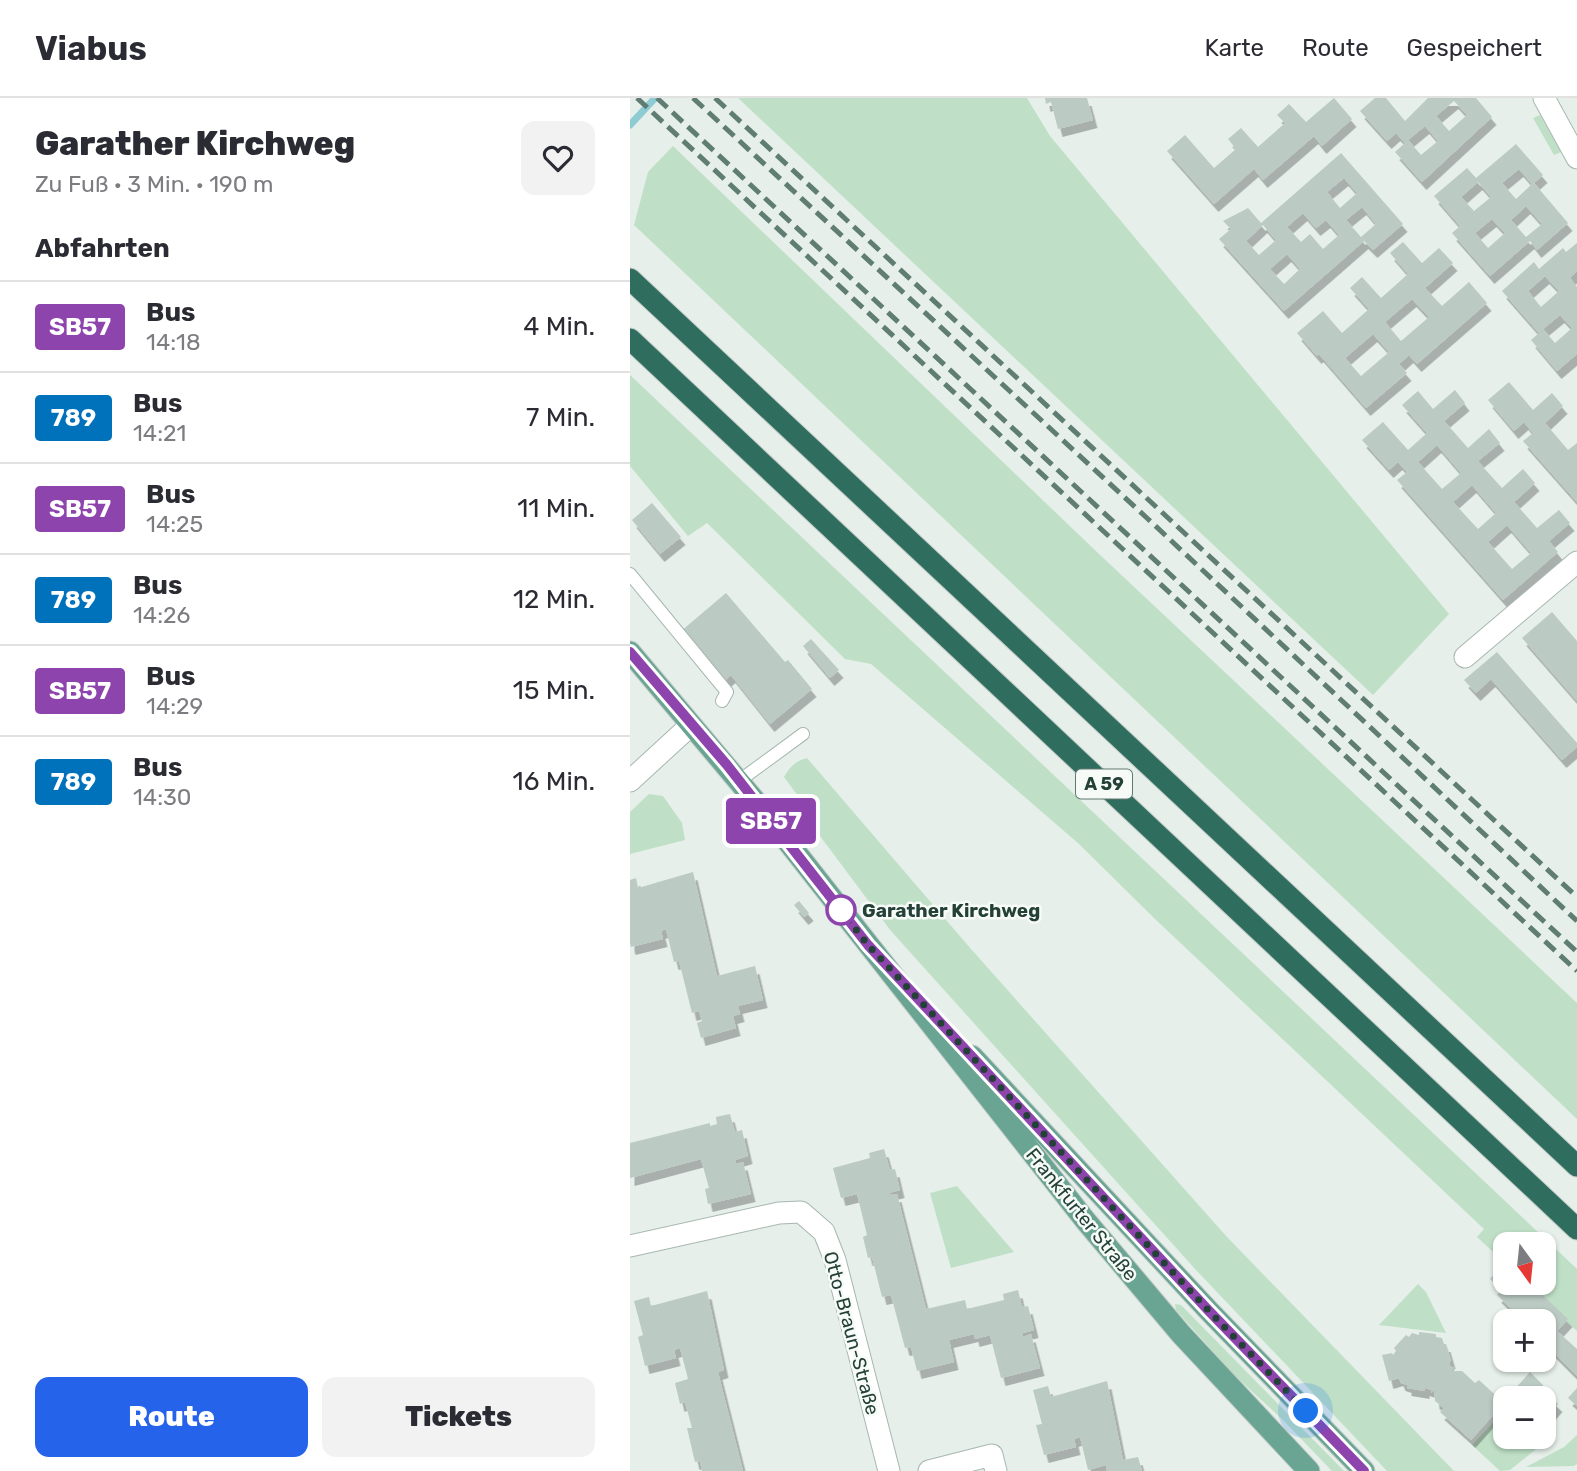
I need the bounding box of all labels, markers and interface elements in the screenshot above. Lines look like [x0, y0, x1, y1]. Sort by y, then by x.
text: Viabus [35, 29, 147, 68]
text: Karte [1205, 34, 1264, 62]
text: Route [1302, 34, 1369, 62]
text: Gespeichert [1407, 34, 1542, 62]
button: heart [521, 121, 595, 195]
text: Garather Kirchweg [35, 124, 355, 163]
text: Zu Fuß · 3 Min. · 190 m [35, 170, 273, 198]
text: Abfahrten [35, 233, 170, 264]
text: Bus [146, 297, 195, 328]
text: 4 Min. [523, 311, 595, 342]
text: SB57 [49, 313, 111, 341]
text: 14:18 [146, 328, 201, 356]
text: Bus [133, 388, 182, 419]
text: 7 Min. [526, 402, 595, 433]
text: 789 [51, 404, 96, 432]
text: 14:21 [133, 419, 186, 447]
text: Bus [146, 479, 195, 510]
text: 11 Min. [517, 493, 595, 524]
text: SB57 [49, 495, 111, 523]
text: 14:25 [146, 510, 203, 538]
text: Bus [133, 570, 182, 601]
text: 12 Min. [513, 584, 595, 615]
text: 789 [51, 586, 96, 614]
text: 14:26 [133, 601, 190, 629]
text: Bus [146, 661, 195, 692]
text: 15 Min. [513, 675, 595, 706]
text: SB57 [49, 677, 111, 705]
text: 14:29 [146, 692, 203, 720]
text: Bus [133, 752, 182, 783]
text: 16 Min. [513, 766, 595, 797]
text: 789 [51, 768, 96, 796]
road number: A 59 [1076, 770, 1132, 798]
text: 14:30 [133, 783, 191, 811]
line badge: SB57 [722, 798, 820, 844]
text: SB57 [740, 807, 802, 835]
marker: Garather Kirchweg [826, 895, 856, 925]
place label: Garather Kirchweg [862, 899, 1040, 922]
street label: Frankfurter Straße [1021, 1143, 1142, 1285]
north arrow [1493, 1232, 1556, 1295]
map controls [1493, 1232, 1556, 1449]
street label: Otto-Braun-Straße [819, 1249, 884, 1417]
button: + [1493, 1309, 1556, 1372]
button: Route [35, 1377, 308, 1457]
button: Tickets [322, 1377, 595, 1457]
button: − [1493, 1386, 1556, 1449]
your location [1288, 1393, 1323, 1428]

